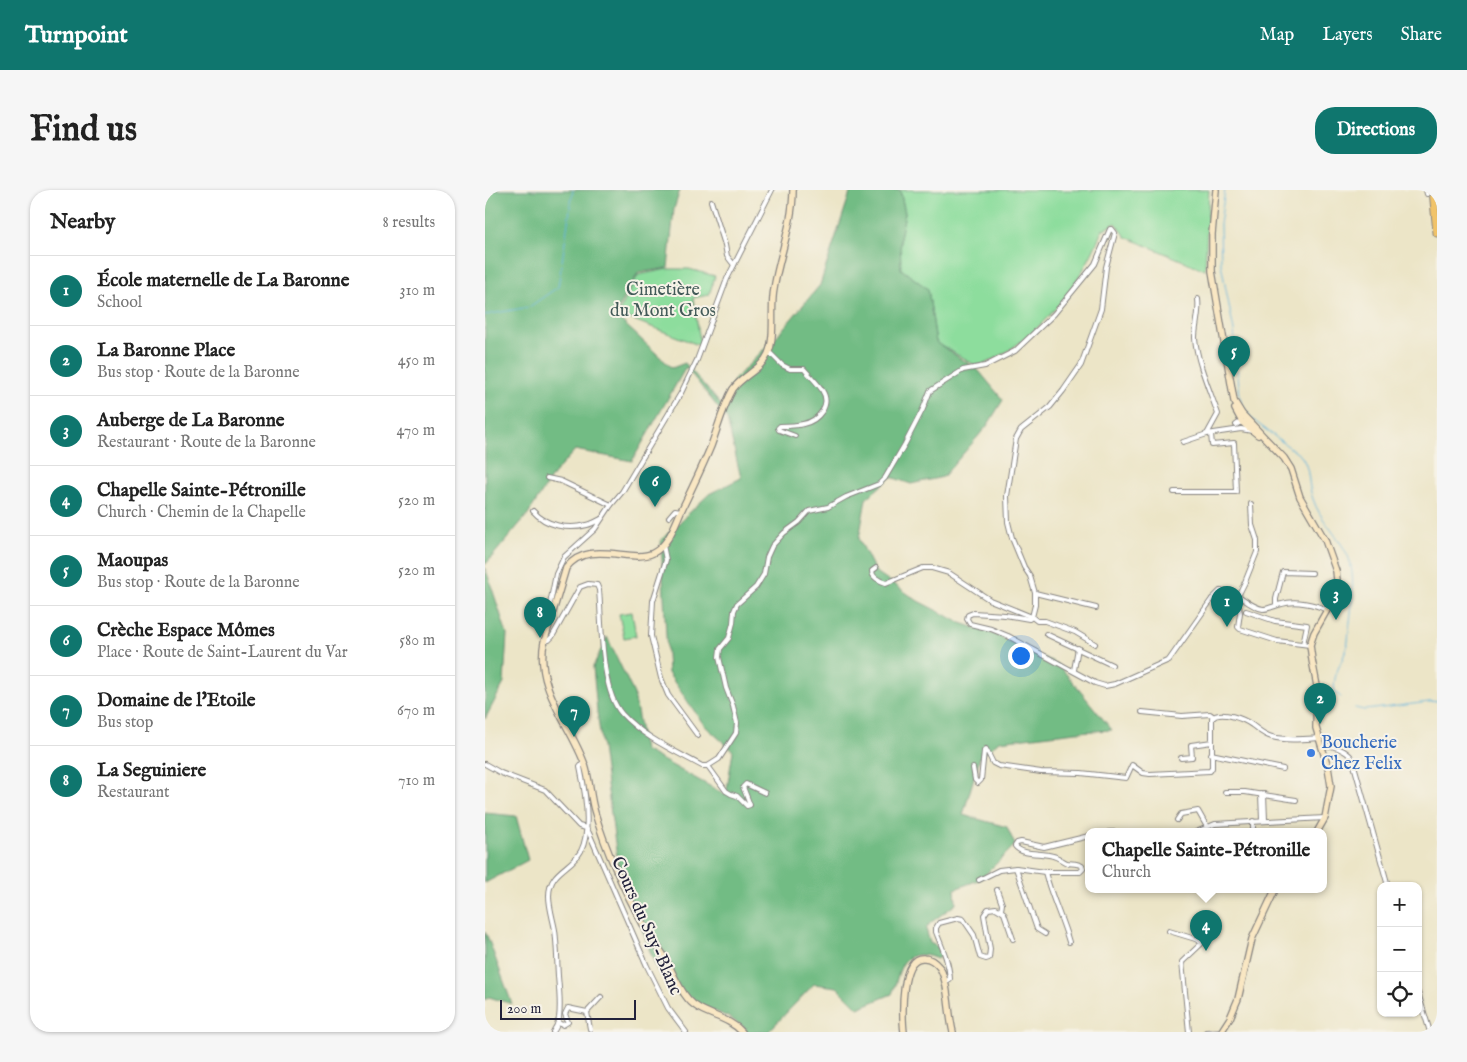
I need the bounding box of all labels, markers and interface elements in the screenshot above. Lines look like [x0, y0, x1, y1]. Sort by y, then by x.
text: Turnpoint [25, 20, 128, 51]
text: Map [1260, 24, 1294, 47]
text: Layers [1322, 24, 1373, 47]
text: Share [1401, 24, 1442, 47]
button: Directions [1315, 107, 1437, 154]
text: Find us [30, 108, 137, 153]
text: Nearby [50, 209, 115, 236]
text: 8 results [383, 213, 435, 233]
text: École maternelle de La Baronne [97, 269, 349, 293]
park label: Cimetière du Mont Gros [610, 279, 716, 323]
text: 1 [63, 281, 69, 301]
text: 310 m [399, 281, 435, 301]
text: School [97, 293, 142, 313]
pin: 5 [1218, 336, 1250, 377]
text: La Baronne Place [97, 339, 235, 363]
text: 2 [62, 351, 70, 371]
text: 450 m [398, 351, 435, 371]
text: Bus stop · Route de la Baronne [97, 363, 300, 383]
text: Auberge de La Baronne [97, 409, 285, 433]
text: 3 [63, 421, 69, 441]
text: 470 m [396, 421, 435, 441]
text: Restaurant · Route de la Baronne [97, 433, 316, 453]
pin: 6 [639, 466, 671, 507]
text: Chapelle Sainte-Pétronille [97, 479, 306, 503]
text: 4 [62, 491, 70, 511]
text: 520 m [398, 491, 435, 511]
text: Church · Chemin de la Chapelle [97, 503, 306, 523]
text: Maoupas [97, 549, 168, 573]
text: 5 [63, 561, 69, 581]
text: 520 m [398, 561, 435, 581]
text: Bus stop · Route de la Baronne [97, 573, 300, 593]
pin: 3 [1320, 579, 1352, 620]
pin: 1 [1211, 586, 1243, 627]
pin: 8 [524, 597, 556, 638]
text: Crèche Espace Mômes [97, 619, 275, 643]
text: 6 [63, 631, 69, 651]
text: 580 m [399, 631, 435, 651]
text: Place · Route de Saint-Laurent du Var [97, 643, 348, 663]
your location [1008, 643, 1034, 669]
pin: 2 [1304, 683, 1336, 724]
text: Domaine de l'Etoile [97, 689, 256, 713]
pin: 7 [558, 696, 590, 737]
text: 7 [62, 701, 70, 721]
text: 670 m [397, 701, 435, 721]
text: Bus stop [97, 713, 153, 733]
place label: Boucherie Chez Felix [1321, 732, 1402, 776]
marker: Boucherie Chez Felix [1305, 747, 1317, 759]
text: La Seguiniere [97, 759, 206, 783]
text: 8 [63, 771, 69, 791]
text: 710 m [398, 771, 435, 791]
text: Restaurant [97, 783, 170, 803]
popup [1085, 828, 1327, 893]
text: Chapelle Sainte-Pétronille [1102, 839, 1310, 863]
street label: Cours du Suy-Blanc [605, 853, 687, 999]
text: Church [1102, 863, 1151, 883]
map controls [1377, 882, 1422, 1017]
button: + [1377, 882, 1422, 927]
pin: 4 [1190, 910, 1222, 951]
button: − [1377, 927, 1422, 972]
button: locate [1377, 972, 1422, 1017]
scale bar [500, 997, 636, 1020]
text: 200 m [507, 1000, 541, 1018]

